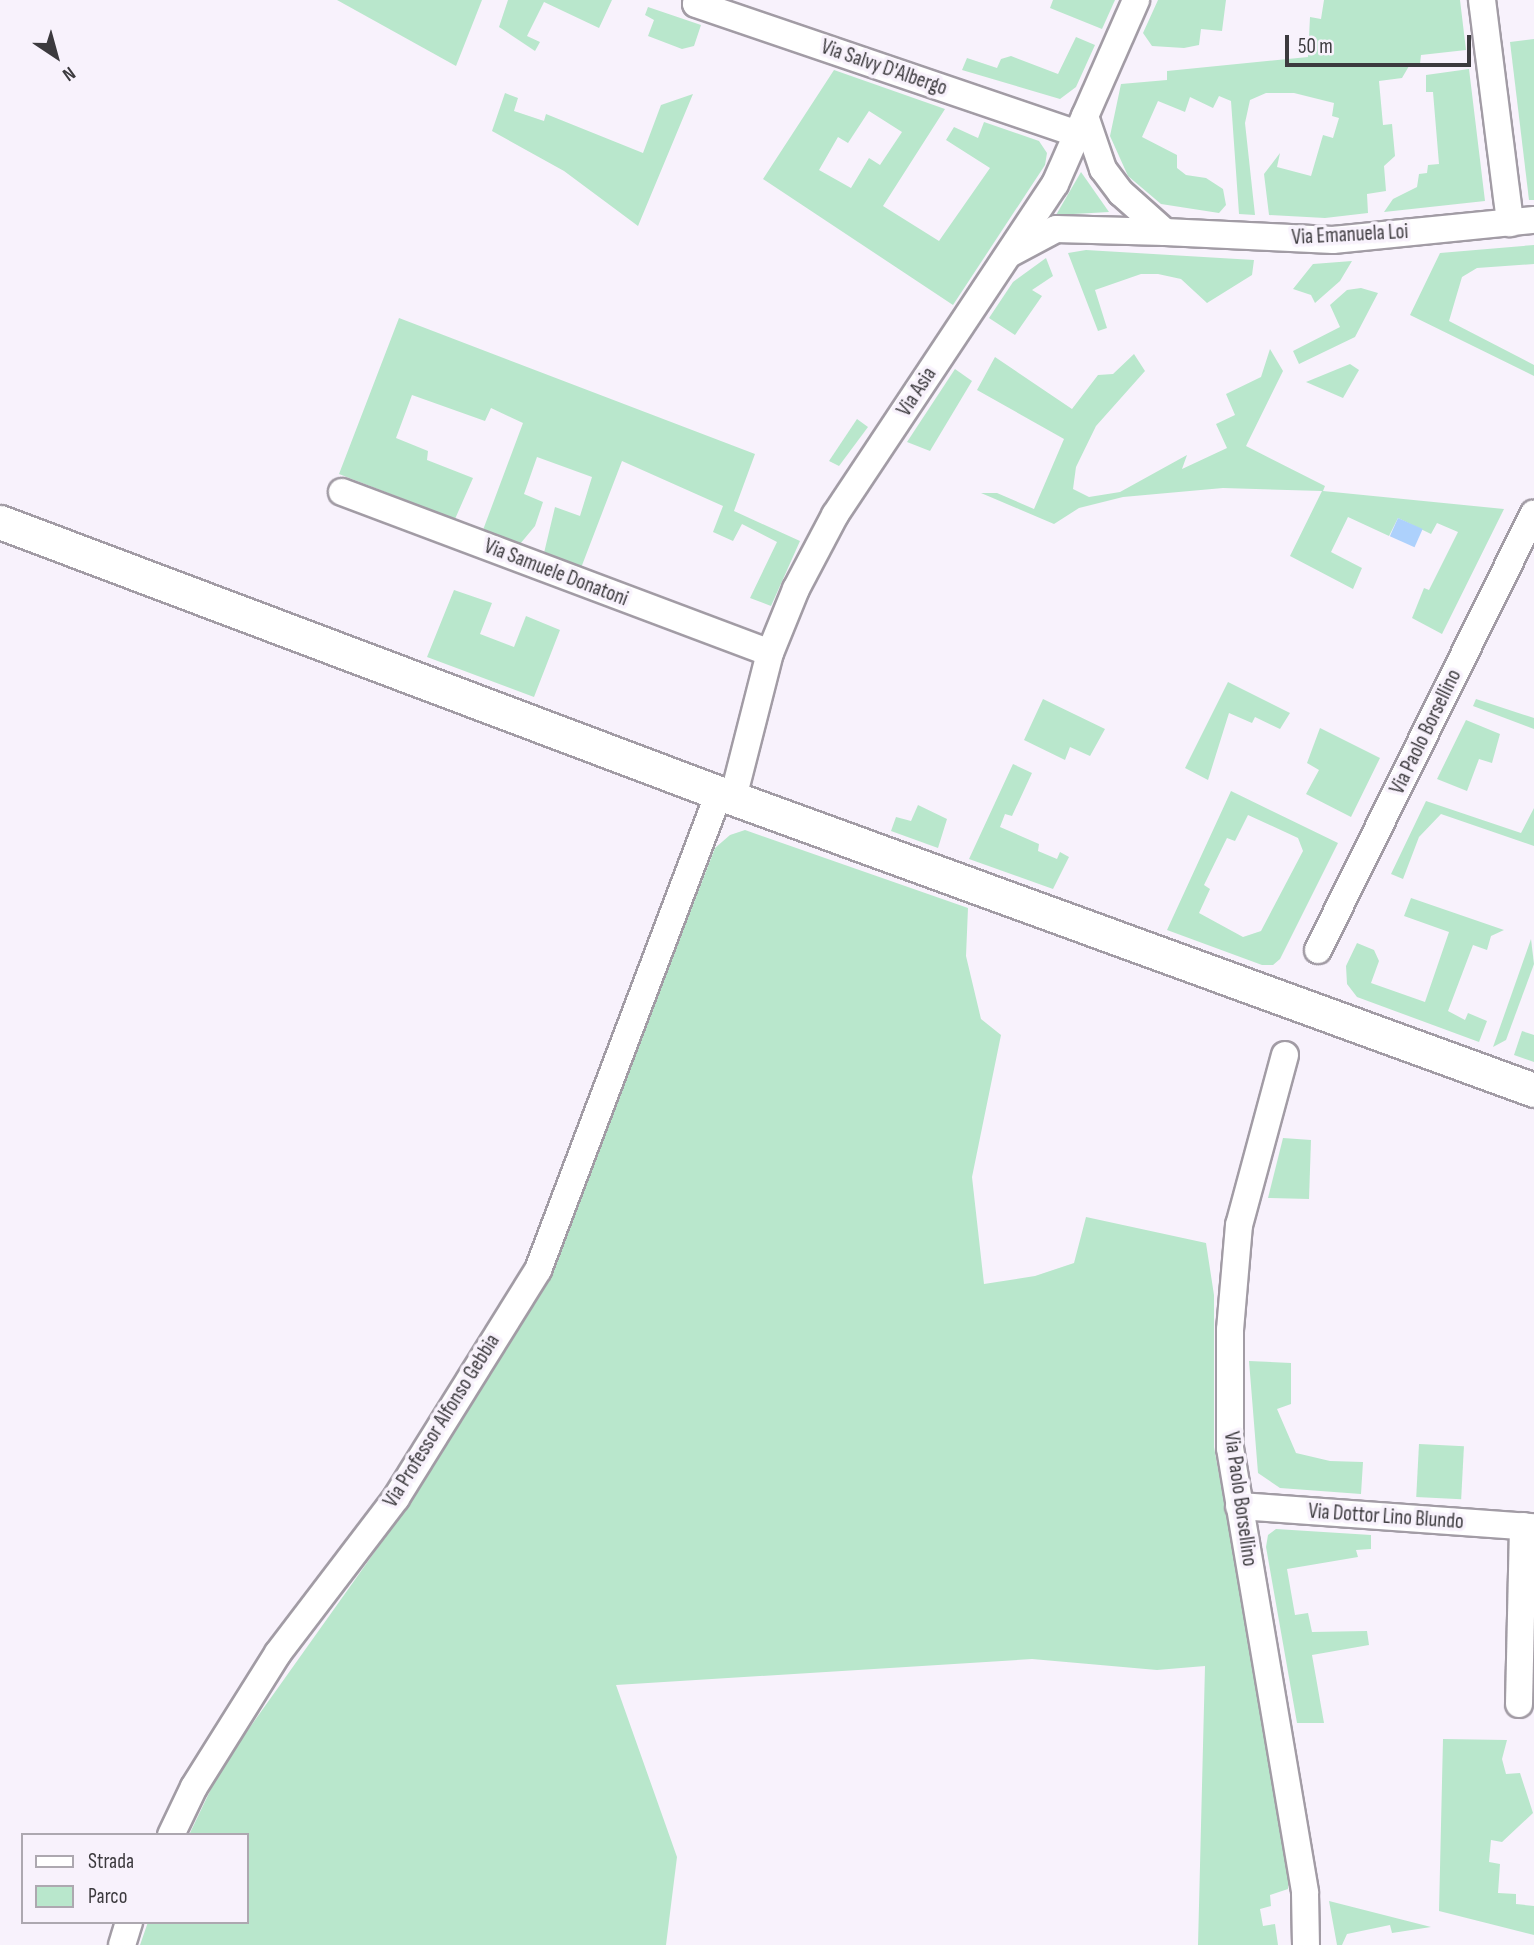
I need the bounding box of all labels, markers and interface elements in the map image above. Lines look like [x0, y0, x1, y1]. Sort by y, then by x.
north arrow [21, 21, 91, 91]
scale bar [1289, 21, 1474, 65]
text: 50 m [1298, 34, 1333, 59]
street label: Via Salvy D'Albergo [818, 35, 950, 101]
text: N [58, 61, 80, 86]
street label: Via Emanuela Loi [1291, 219, 1409, 251]
street label: Via Asia [892, 363, 942, 421]
street label: Via Samuele Donatoni [480, 534, 632, 612]
street label: Via Paolo Borsellino [1385, 665, 1467, 799]
street label: Via Professor Alfonso Gebbia [378, 1330, 506, 1512]
street label: Via Paolo Borsellino [1218, 1430, 1262, 1568]
street label: Via Dottor Lino Blundo [1307, 1499, 1465, 1535]
legend [21, 1833, 248, 1924]
text: Strada [88, 1849, 134, 1874]
text: Parco [88, 1884, 127, 1909]

